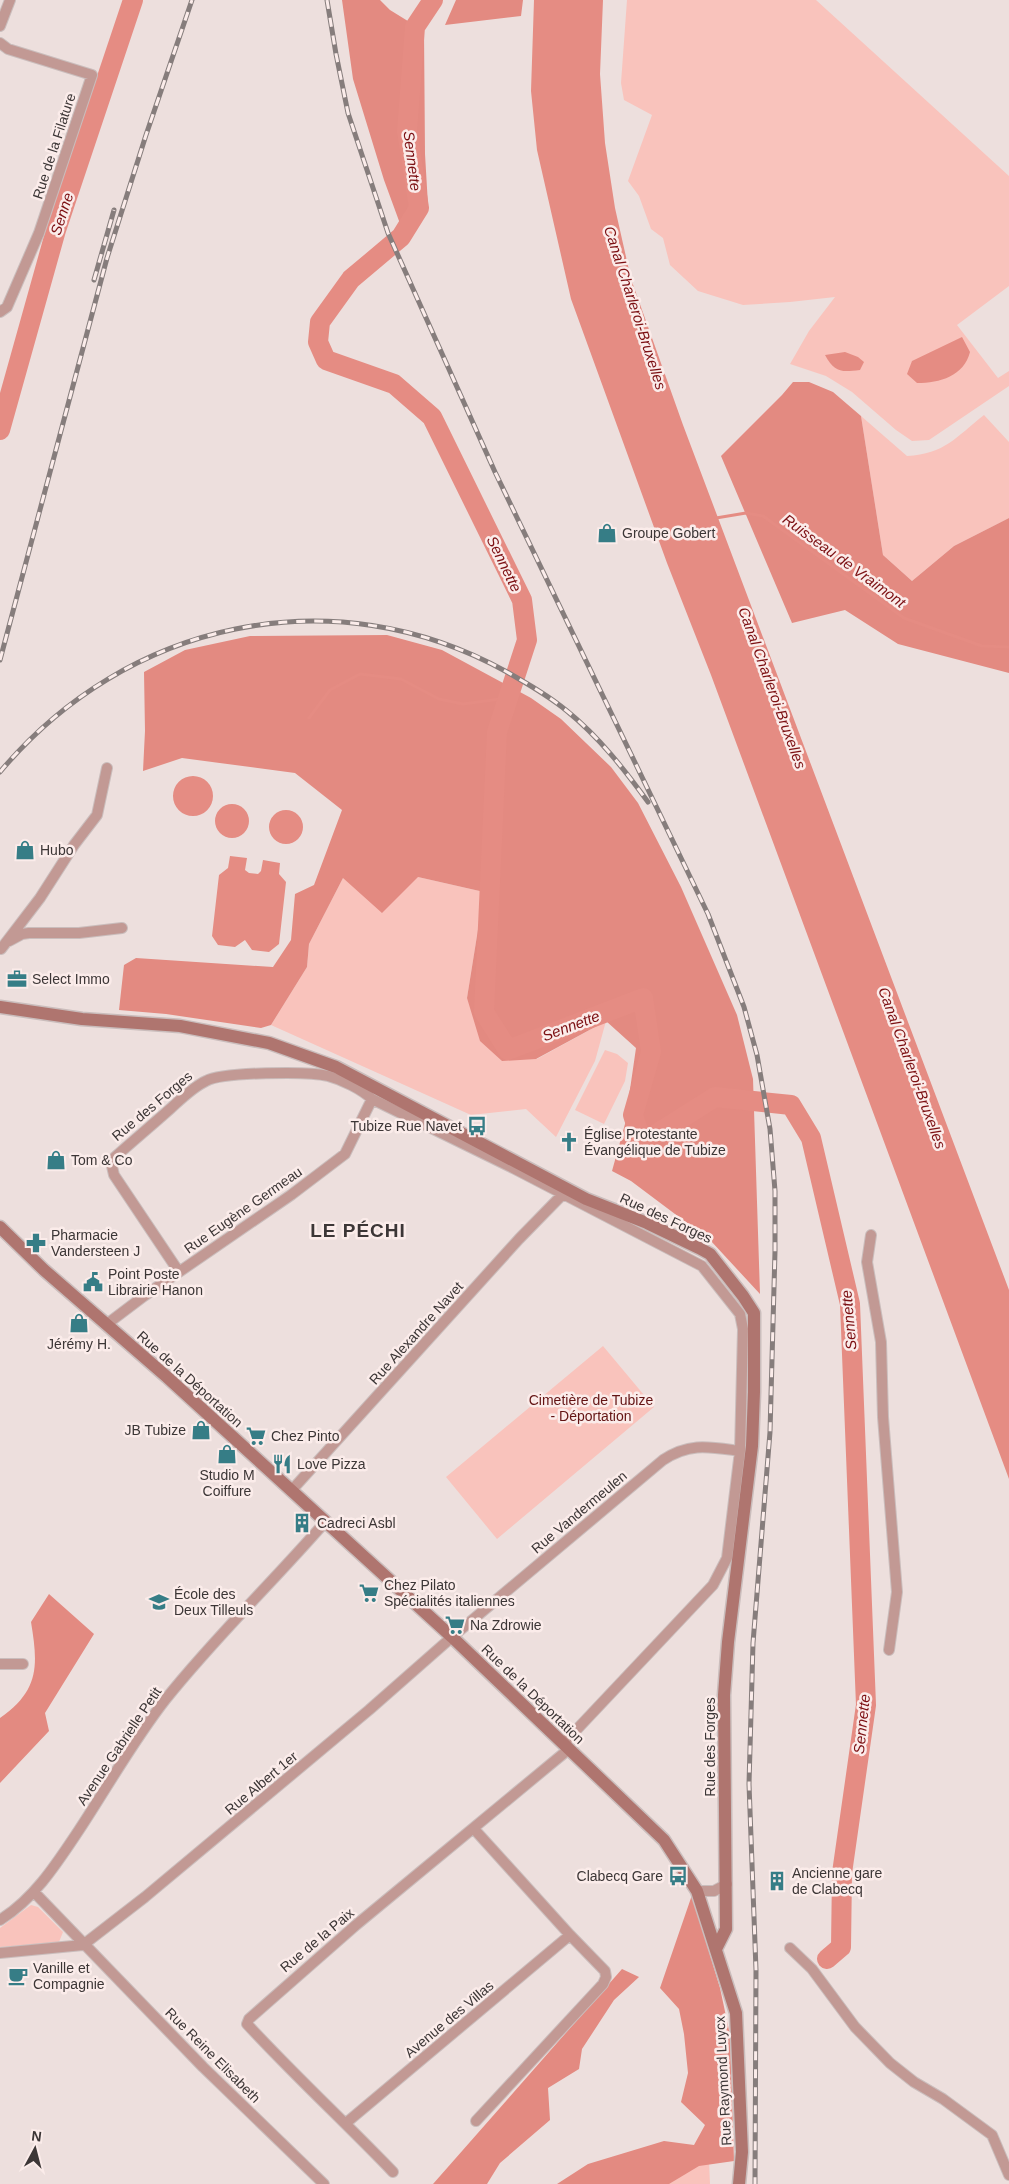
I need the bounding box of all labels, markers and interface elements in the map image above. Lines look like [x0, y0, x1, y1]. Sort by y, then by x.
street label: Rue de la Filature [29, 91, 79, 201]
water label: Sennette [400, 130, 425, 192]
water label: Senne [47, 191, 76, 237]
water label: Canal Charleroi-Bruxelles [601, 224, 670, 392]
water label: Ruisseau de Vraimont [780, 510, 910, 611]
shop icon: Groupe Gobert [596, 522, 618, 544]
place label: Groupe Gobert [622, 525, 715, 541]
water label: Sennette [484, 533, 525, 594]
water label: Canal Charleroi-Bruxelles [735, 605, 810, 772]
shop icon: Hubo [14, 839, 36, 861]
place label: Hubo [40, 842, 74, 858]
office icon: Select Immo [6, 968, 28, 990]
place label: Select Immo [32, 971, 110, 987]
water label: Canal Charleroi-Bruxelles [875, 985, 950, 1152]
water label: Sennette [540, 1007, 602, 1044]
street label: Rue des Forges [109, 1068, 195, 1144]
bus stop icon: Tubize Rue Navet [466, 1115, 488, 1137]
place label: Tubize Rue Navet [350, 1118, 462, 1134]
place label: Église Protestante Évangélique de Tubize [584, 1126, 726, 1158]
church icon: Église Protestante Évangélique de Tubize [558, 1131, 580, 1153]
shop icon: Tom & Co [45, 1149, 67, 1171]
place label: Tom & Co [71, 1152, 133, 1168]
street label: Rue Eugène Germeau [181, 1163, 305, 1257]
street label: Rue des Forges [617, 1190, 715, 1246]
district label: LE PÉCHI [310, 1220, 406, 1241]
place label: Pharmacie Vandersteen J [51, 1227, 140, 1259]
pharmacy icon: Pharmacie Vandersteen J [25, 1232, 47, 1254]
place label: Point Poste Librairie Hanon [108, 1266, 203, 1298]
public building icon: Point Poste Librairie Hanon [82, 1271, 104, 1293]
street label: Rue Alexandre Navet [366, 1278, 466, 1388]
water label: Sennette [837, 1289, 860, 1351]
shop icon: Jérémy H. [68, 1312, 90, 1334]
street label: Rue de la Déportation [134, 1327, 246, 1431]
place label: Jérémy H. [47, 1336, 111, 1352]
park label: Cimetière de Tubize - Déportation [529, 1392, 653, 1424]
shop icon: JB Tubize [190, 1419, 212, 1441]
place label: JB Tubize [125, 1422, 186, 1438]
supermarket icon: Chez Pinto [245, 1425, 267, 1447]
place label: Chez Pinto [271, 1428, 340, 1444]
shop icon: Studio M Coiffure [216, 1443, 238, 1465]
restaurant icon: Love Pizza [271, 1453, 293, 1475]
place label: Love Pizza [297, 1456, 366, 1472]
place label: Studio M Coiffure [199, 1467, 255, 1499]
street label: Rue Vandermeulen [528, 1467, 630, 1557]
building icon: Cadreci Asbl [291, 1512, 313, 1534]
place label: Cadreci Asbl [317, 1515, 396, 1531]
place label: Chez Pilato Spécialités italiennes [384, 1577, 515, 1609]
supermarket icon: Chez Pilato Spécialités italiennes [358, 1582, 380, 1604]
place label: École des Deux Tilleuls [174, 1586, 253, 1618]
school or university icon: École des Deux Tilleuls [148, 1591, 170, 1613]
supermarket icon: Na Zdrowie [444, 1614, 466, 1636]
place label: Na Zdrowie [470, 1617, 542, 1633]
street label: Rue de la Déportation [478, 1641, 588, 1747]
street label: Avenue Gabrielle Petit [73, 1684, 165, 1808]
water label: Sennette [850, 1693, 873, 1755]
street label: Rue des Forges [702, 1697, 718, 1797]
street label: Rue Albert 1er [222, 1748, 301, 1818]
bus stop icon: Clabecq Gare [667, 1865, 689, 1887]
place label: Ancienne gare de Clabecq [792, 1865, 883, 1897]
place label: Clabecq Gare [577, 1868, 663, 1884]
building icon: Ancienne gare de Clabecq [766, 1870, 788, 1892]
street label: Rue de la Paix [277, 1905, 357, 1975]
place label: Vanille et Compagnie [33, 1960, 105, 1992]
cafe icon: Vanille et Compagnie [7, 1965, 29, 1987]
street label: Avenue des Villas [401, 1977, 497, 2061]
street label: Rue Reine Elisabeth [162, 2004, 264, 2106]
street label: Rue Raymond Luycx [712, 2016, 734, 2146]
north arrow [10, 2124, 60, 2174]
text: N [31, 2128, 43, 2145]

